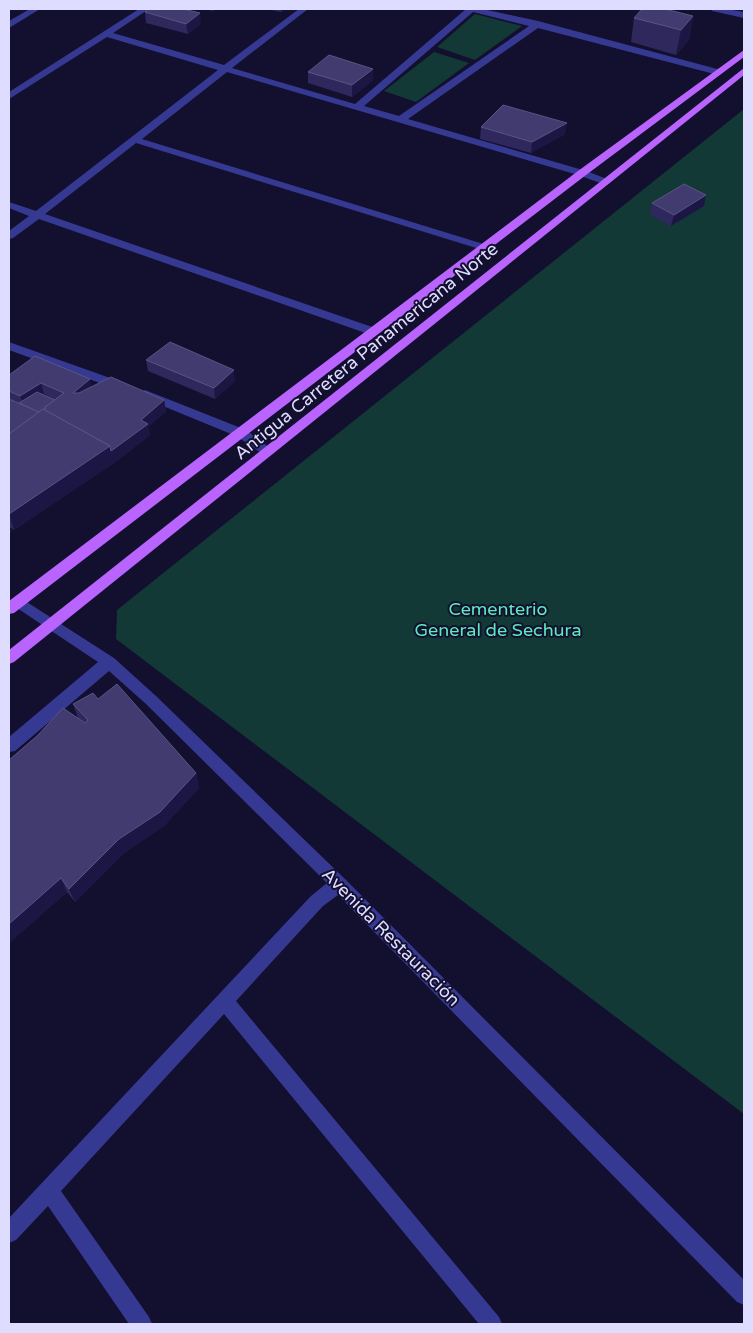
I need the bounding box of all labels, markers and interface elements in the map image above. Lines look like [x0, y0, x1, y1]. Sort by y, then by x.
street label: Antigua Carretera Panamericana Norte [230, 238, 502, 464]
park label: Cementerio General de Sechura [414, 598, 582, 641]
street label: Avenida Restauración [317, 863, 465, 1011]

